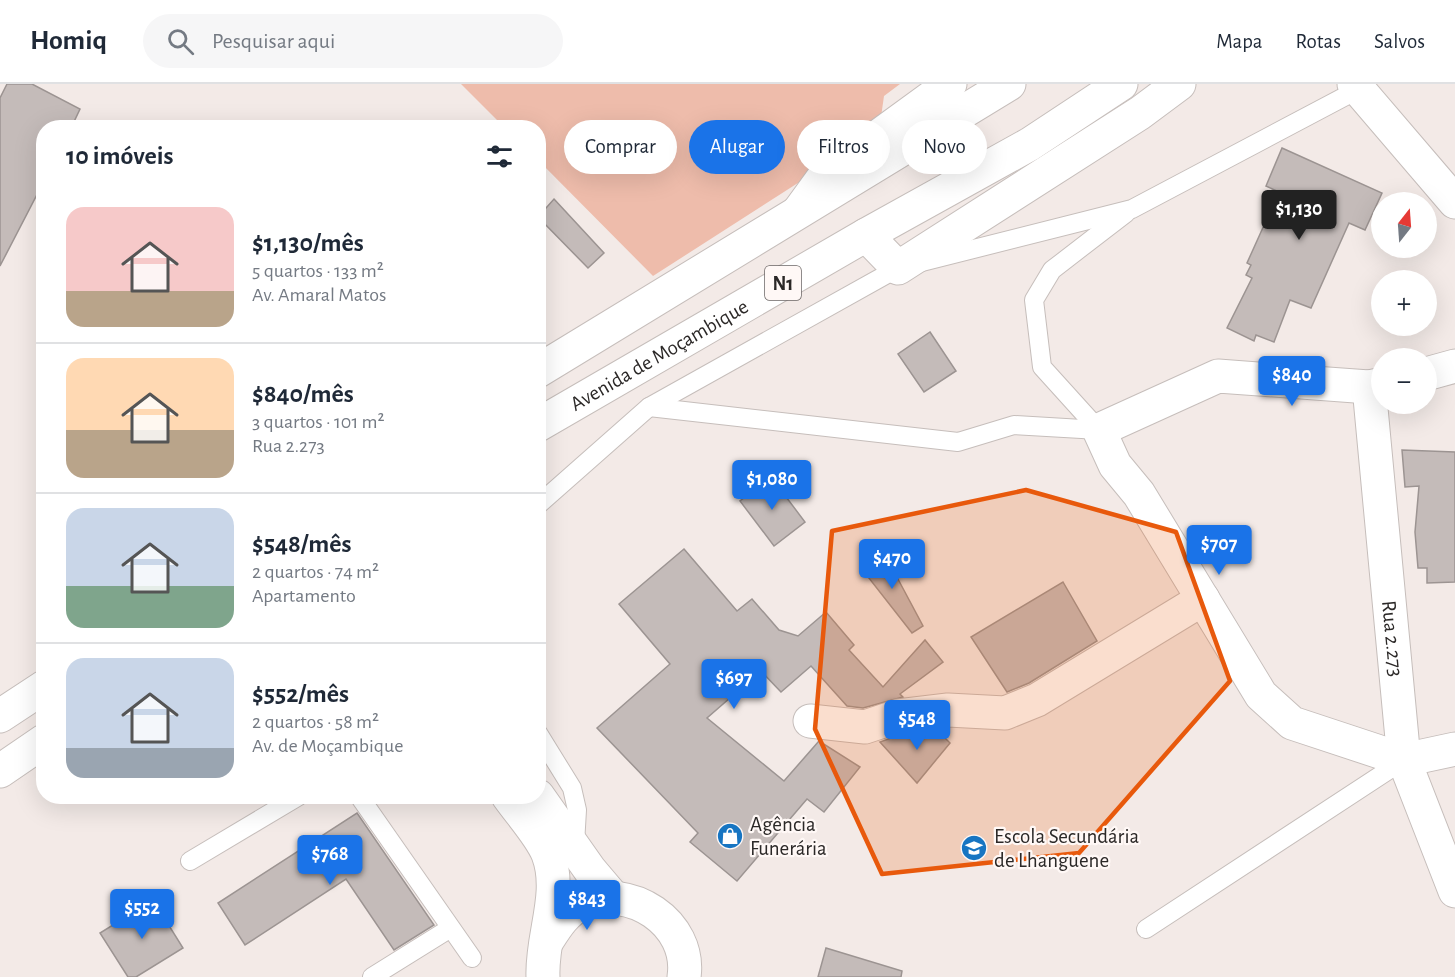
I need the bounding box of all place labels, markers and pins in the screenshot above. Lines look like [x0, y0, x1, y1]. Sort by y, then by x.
pin: $1,130 [1250, 190, 1348, 241]
pin: $840 [1256, 356, 1328, 407]
pin: $1,080 [723, 460, 821, 511]
pin: $707 [1183, 525, 1255, 576]
pin: $470 [856, 539, 928, 590]
pin: $697 [698, 659, 770, 710]
pin: $548 [881, 700, 953, 751]
place label: Agência Funerária [750, 814, 827, 859]
shop icon: Agência Funerária [715, 821, 745, 851]
place label: Escola Secundária de Lhanguene [994, 826, 1139, 871]
school or university icon: Escola Secundária de Lhanguene [959, 833, 989, 863]
pin: $768 [294, 835, 366, 886]
pin: $843 [551, 880, 623, 931]
pin: $552 [106, 889, 178, 940]

